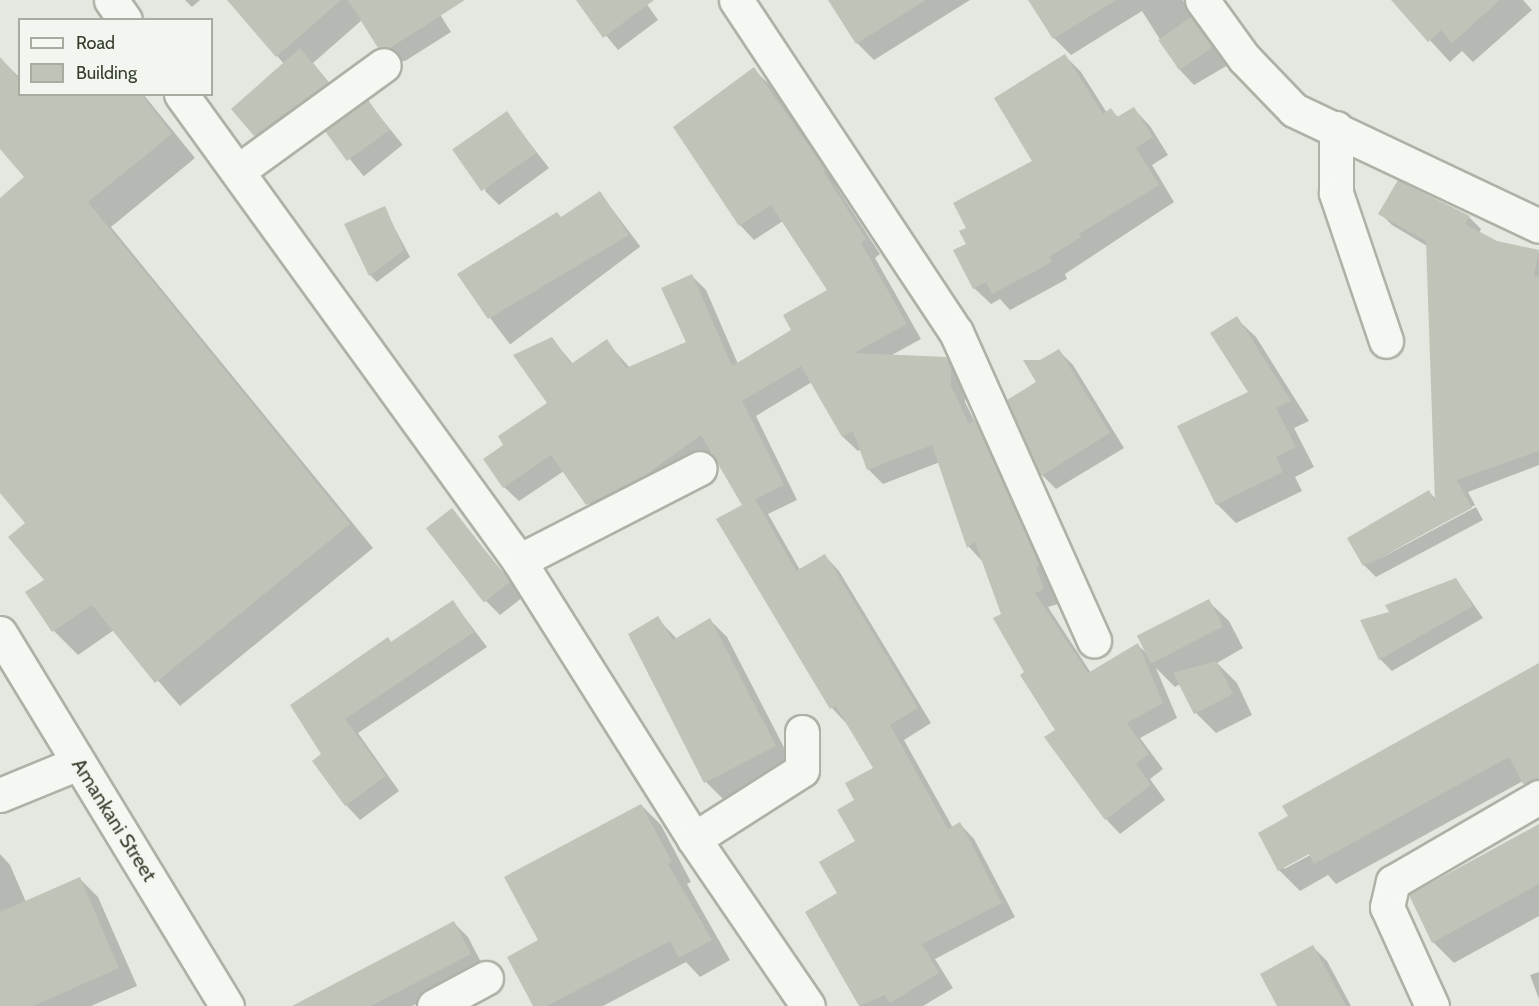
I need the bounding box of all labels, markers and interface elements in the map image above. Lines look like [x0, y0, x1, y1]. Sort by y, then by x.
legend [18, 18, 213, 96]
text: Road [76, 32, 115, 54]
text: Building [76, 62, 137, 84]
street label: Amankani Street [67, 754, 161, 886]

